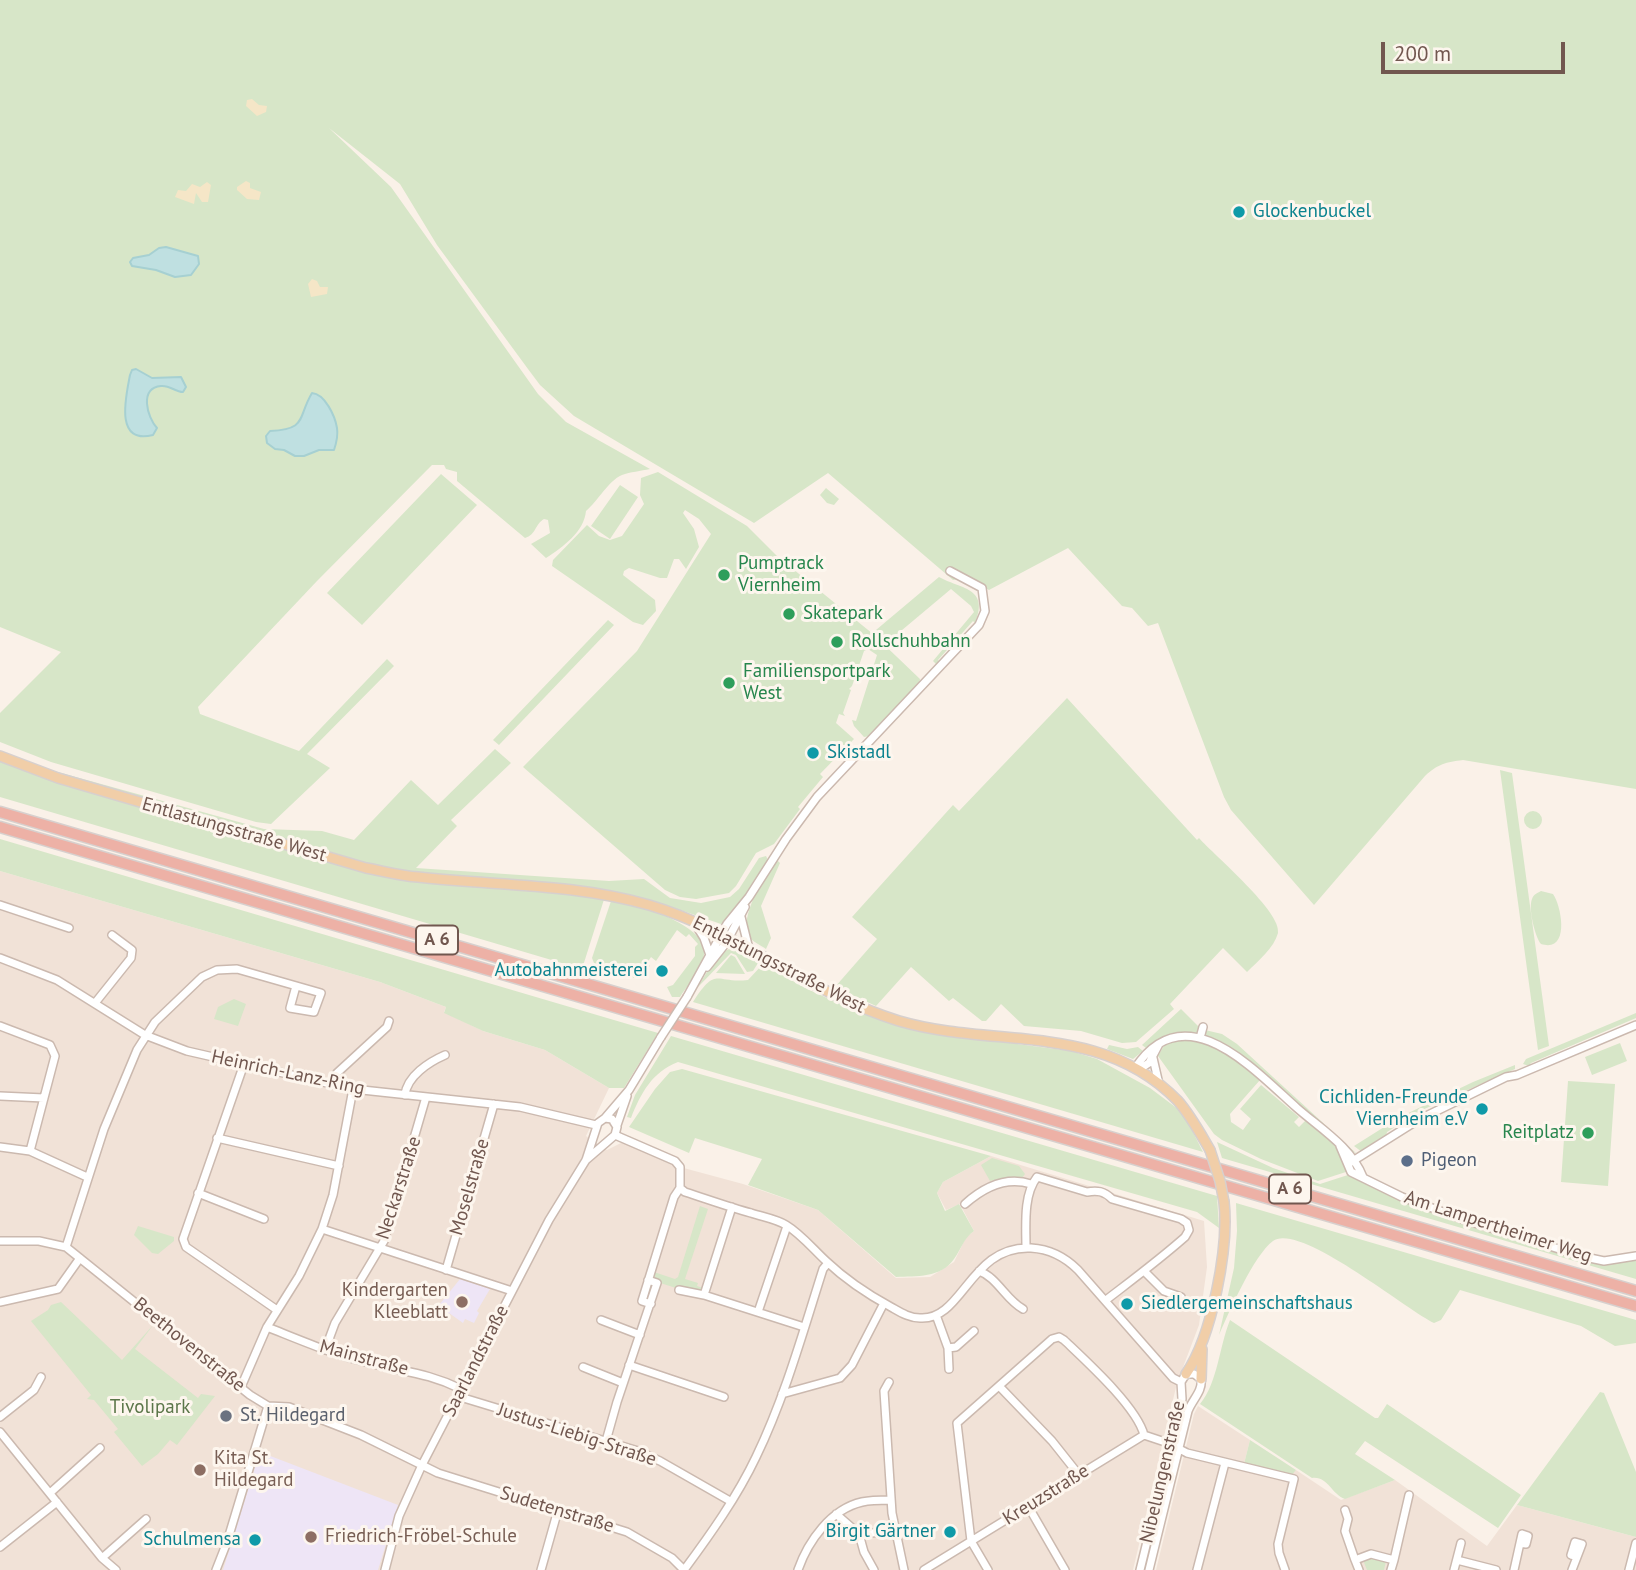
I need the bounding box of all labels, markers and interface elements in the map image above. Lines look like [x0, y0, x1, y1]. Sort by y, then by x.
scale bar [1384, 28, 1568, 72]
text: 200 m [1394, 40, 1451, 67]
place label: Glockenbuckel [1253, 201, 1371, 223]
marker: Glockenbuckel [1231, 204, 1247, 220]
place label: Pumptrack Viernheim [738, 553, 824, 597]
marker: Pumptrack Viernheim [716, 567, 732, 583]
place label: Skatepark [803, 603, 883, 625]
marker: Skatepark [781, 606, 797, 622]
place label: Rollschuhbahn [851, 631, 971, 653]
marker: Rollschuhbahn [829, 634, 845, 650]
place label: Familiensportpark West [743, 661, 891, 705]
marker: Familiensportpark West [721, 675, 737, 691]
place label: Skistadl [827, 742, 891, 764]
marker: Skistadl [805, 745, 821, 761]
street label: Entlastungsstraße West [139, 793, 329, 867]
street label: Entlastungsstraße West [689, 912, 869, 1018]
road number: A 6 [416, 925, 458, 954]
place label: Autobahnmeisterei [494, 960, 648, 982]
marker: Autobahnmeisterei [654, 963, 670, 979]
street label: Heinrich-Lanz-Ring [209, 1046, 367, 1100]
place label: Cichliden-Freunde Viernheim e.V [1319, 1087, 1468, 1131]
marker: Cichliden-Freunde Viernheim e.V [1474, 1101, 1490, 1117]
place label: Reitplatz [1502, 1122, 1574, 1144]
marker: Reitplatz [1580, 1125, 1596, 1141]
street label: Neckarstraße [372, 1134, 426, 1242]
street label: Moselstraße [445, 1136, 495, 1238]
place label: Pigeon [1421, 1150, 1477, 1172]
marker: Pigeon [1399, 1153, 1415, 1169]
road number: A 6 [1269, 1174, 1311, 1204]
street label: Am Lampertheimer Weg [1401, 1186, 1595, 1268]
place label: Kindergarten Kleeblatt [342, 1280, 448, 1324]
street label: Beethovenstraße [129, 1293, 249, 1397]
place label: Siedlergemeinschaftshaus [1141, 1293, 1353, 1315]
marker: Kindergarten Kleeblatt [454, 1294, 470, 1310]
marker: Siedlergemeinschaftshaus [1119, 1296, 1135, 1312]
street label: Saarlandstraße [438, 1301, 514, 1421]
street label: Mainstraße [317, 1335, 411, 1381]
park label: Tivolipark [110, 1397, 190, 1419]
street label: Justus-Liebig-Straße [495, 1399, 659, 1471]
street label: Nibelungenstraße [1136, 1399, 1190, 1545]
place label: St. Hildegard [240, 1405, 345, 1427]
marker: St. Hildegard [218, 1408, 234, 1424]
place label: Kita St. Hildegard [214, 1448, 293, 1492]
street label: Kreuzstraße [999, 1460, 1093, 1530]
marker: Kita St. Hildegard [192, 1462, 208, 1478]
street label: Sudetenstraße [497, 1482, 617, 1538]
place label: Birgit Gärtner [826, 1521, 936, 1543]
marker: Birgit Gärtner [942, 1524, 958, 1540]
place label: Friedrich-Fröbel-Schule [325, 1526, 517, 1548]
place label: Schulmensa [143, 1529, 241, 1551]
marker: Friedrich-Fröbel-Schule [303, 1529, 319, 1545]
marker: Schulmensa [247, 1532, 263, 1548]

